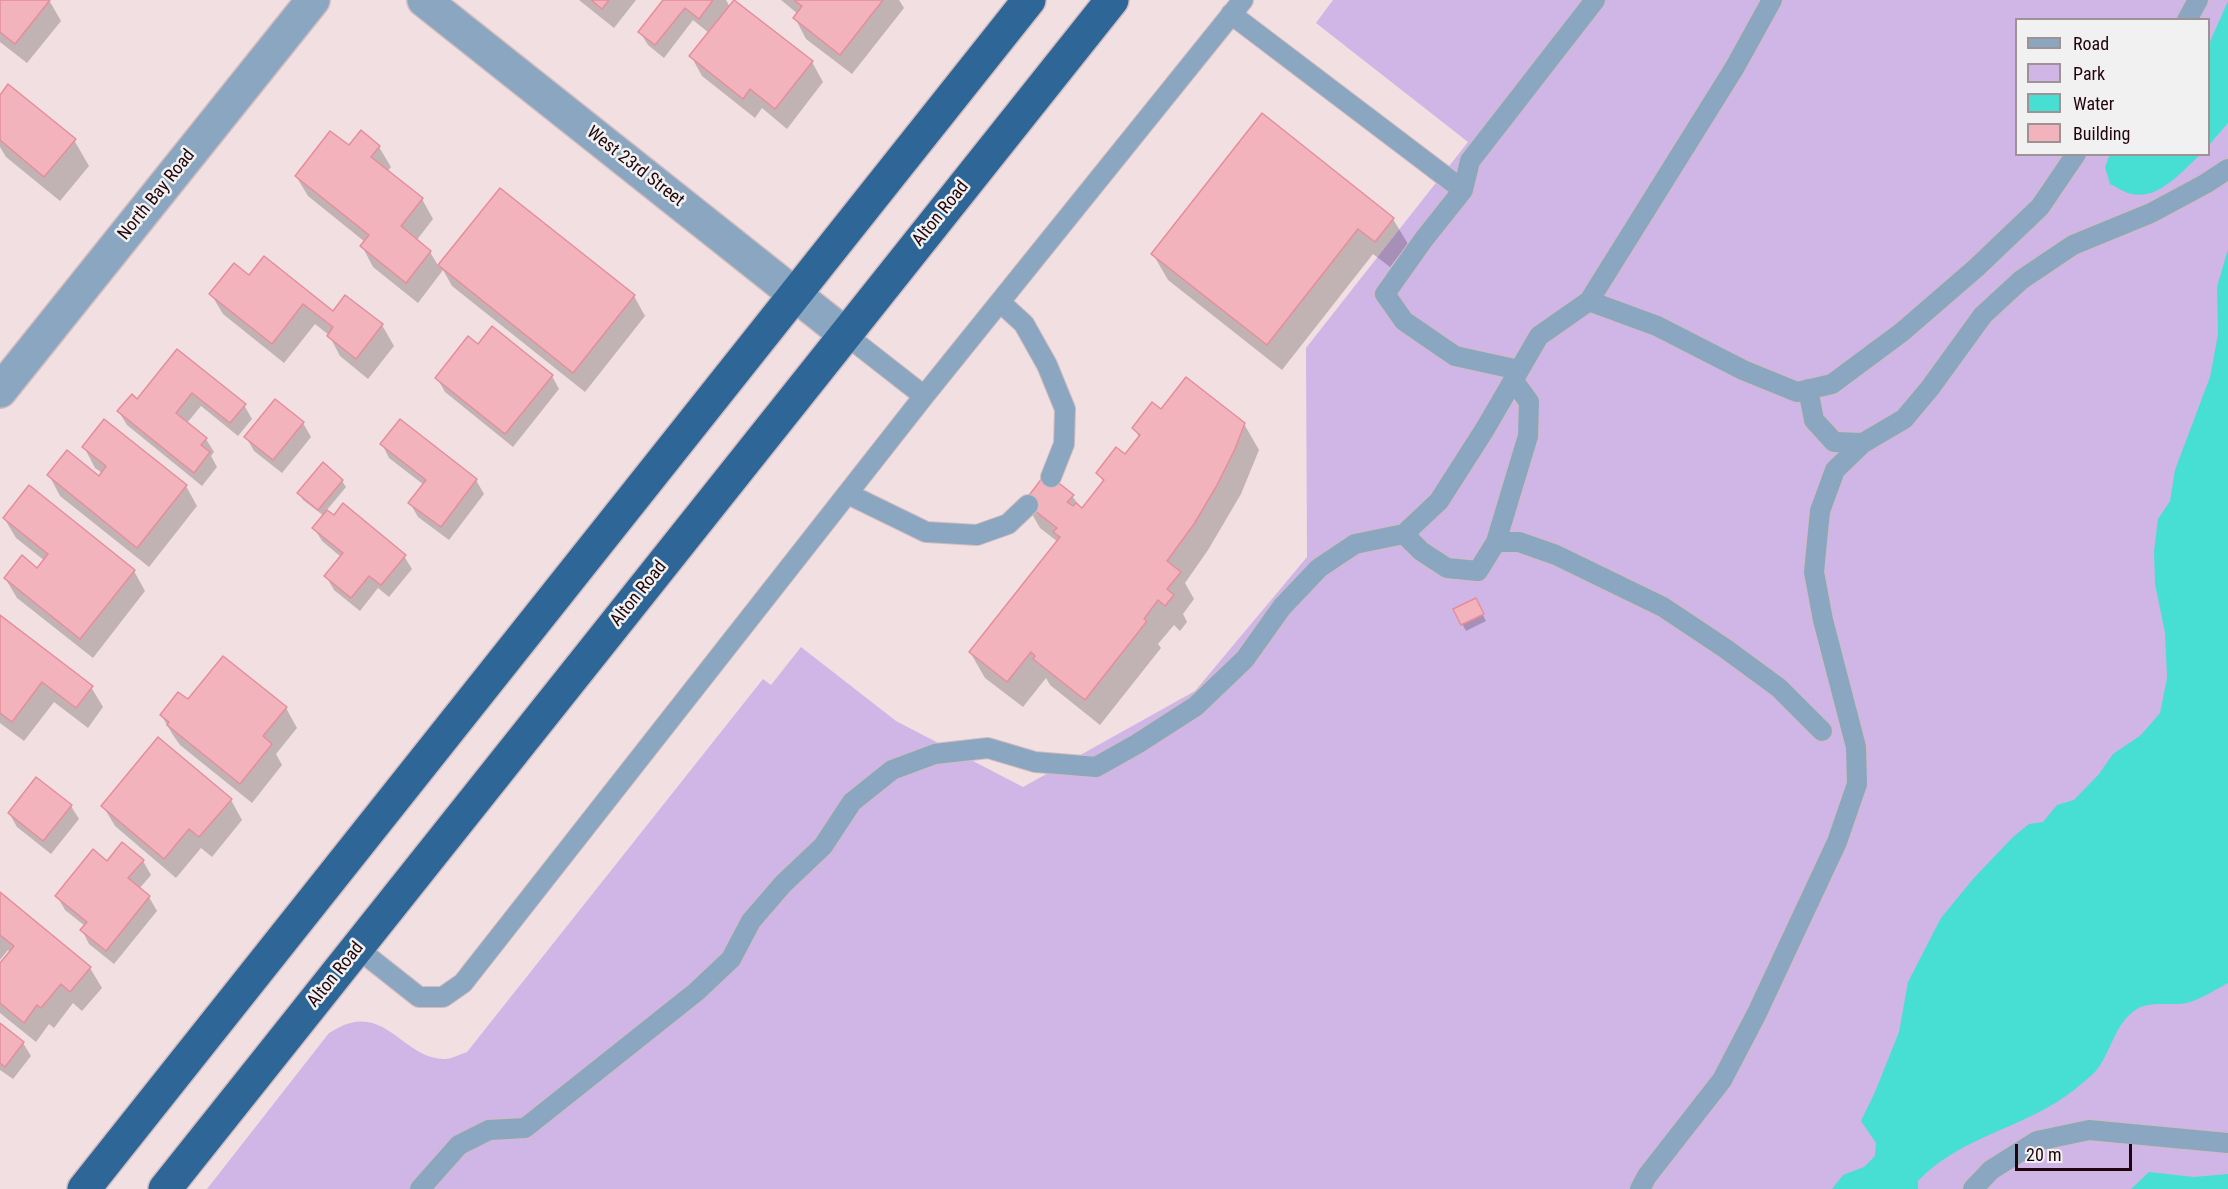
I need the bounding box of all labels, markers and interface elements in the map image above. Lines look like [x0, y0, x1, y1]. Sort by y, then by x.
legend [2015, 18, 2210, 156]
text: Road [2073, 33, 2109, 54]
text: Park [2073, 63, 2105, 84]
text: Water [2073, 93, 2114, 114]
street label: West 23rd Street [582, 122, 688, 212]
text: Building [2073, 123, 2130, 144]
street label: North Bay Road [114, 145, 200, 245]
street label: Alton Road [908, 177, 974, 251]
street label: Alton Road [606, 557, 672, 631]
street label: Alton Road [303, 938, 369, 1012]
scale bar [2018, 1132, 2135, 1170]
text: 20 m [2026, 1144, 2061, 1165]

